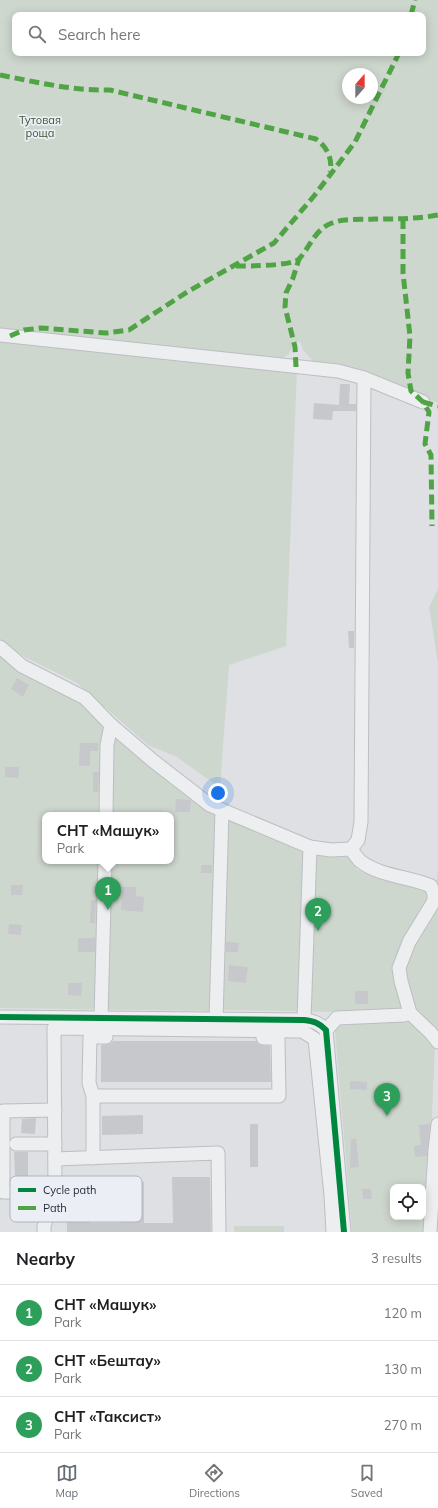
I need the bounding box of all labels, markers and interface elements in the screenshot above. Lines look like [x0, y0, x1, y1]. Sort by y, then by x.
search box [12, 12, 426, 56]
icon: search [26, 23, 48, 45]
text: Search here [58, 25, 140, 44]
north arrow [342, 68, 378, 104]
park label: Тутовая роща [19, 113, 61, 140]
your location [208, 783, 228, 803]
popup [42, 812, 174, 864]
text: СНТ «Машук» [57, 821, 159, 840]
text: Park [57, 840, 84, 856]
pin: 1 [95, 877, 121, 910]
pin: 2 [305, 898, 331, 931]
pin: 3 [374, 1083, 400, 1116]
legend [10, 1176, 142, 1222]
text: Cycle path [43, 1183, 96, 1197]
map controls [390, 1184, 426, 1220]
button: locate [390, 1184, 426, 1220]
text: Path [43, 1201, 67, 1215]
text: Nearby [16, 1248, 75, 1269]
text: 3 results [371, 1250, 422, 1266]
text: СНТ «Машук» [54, 1295, 156, 1314]
text: 1 [25, 1305, 33, 1321]
text: 120 m [384, 1305, 422, 1321]
text: Park [54, 1314, 81, 1330]
text: СНТ «Бештау» [54, 1351, 161, 1370]
text: 2 [25, 1361, 33, 1377]
text: 130 m [384, 1361, 422, 1377]
text: Park [54, 1370, 81, 1386]
text: СНТ «Таксист» [54, 1407, 162, 1426]
text: 3 [25, 1417, 33, 1433]
text: 270 m [384, 1417, 422, 1433]
text: Park [54, 1426, 81, 1442]
tab: Map [55, 1462, 78, 1500]
tab: Directions [189, 1462, 240, 1500]
tab: Saved [351, 1462, 383, 1500]

